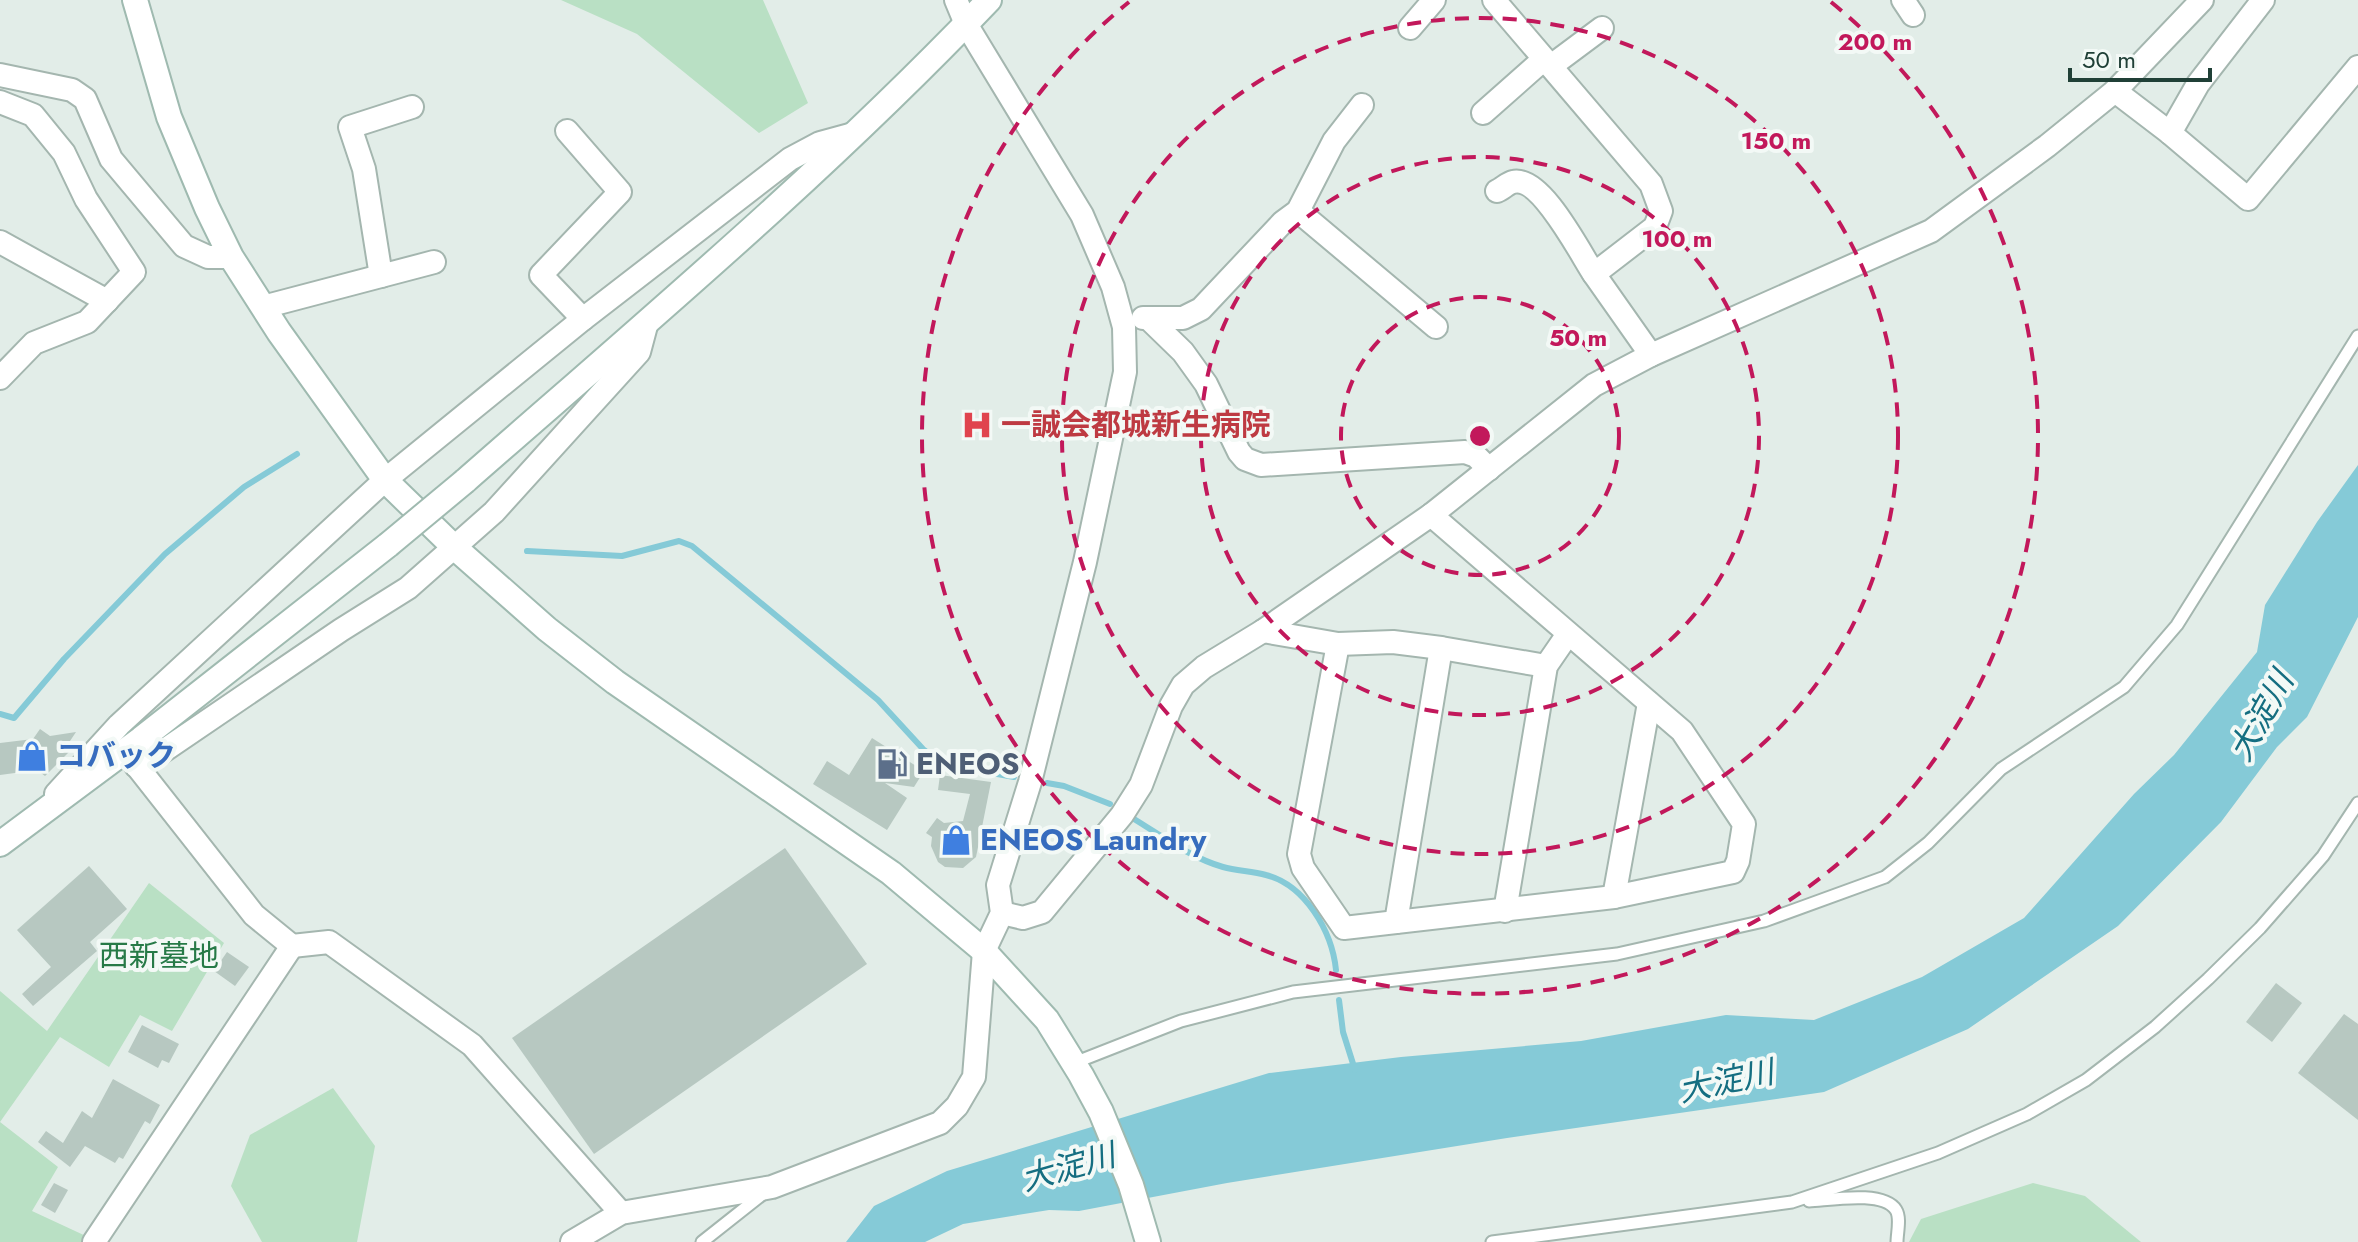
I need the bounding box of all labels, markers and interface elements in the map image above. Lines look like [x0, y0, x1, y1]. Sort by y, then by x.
text: 200 m [1838, 24, 1912, 59]
scale bar [2070, 32, 2210, 82]
text: 50 m [2082, 42, 2136, 77]
text: 150 m [1741, 123, 1811, 158]
text: 100 m [1642, 221, 1712, 256]
text: 50 m [1549, 320, 1607, 355]
place label: 一誠会都城新生病院 [1001, 403, 1271, 446]
hospital icon: 一誠会都城新生病院 [960, 408, 994, 442]
centre of rings [1466, 422, 1494, 450]
water label: 大淀川 [2218, 660, 2306, 769]
place label: コバック [56, 734, 176, 777]
shop icon: コバック [15, 739, 49, 773]
place label: ENEOS [916, 742, 1019, 785]
fuel station icon: ENEOS [875, 747, 909, 781]
place label: ENEOS Laundry [980, 818, 1207, 861]
shop icon: ENEOS Laundry [939, 823, 973, 857]
park label: 西新墓地 [99, 934, 219, 977]
water label: 大淀川 [1674, 1048, 1781, 1113]
water label: 大淀川 [1016, 1131, 1123, 1202]

